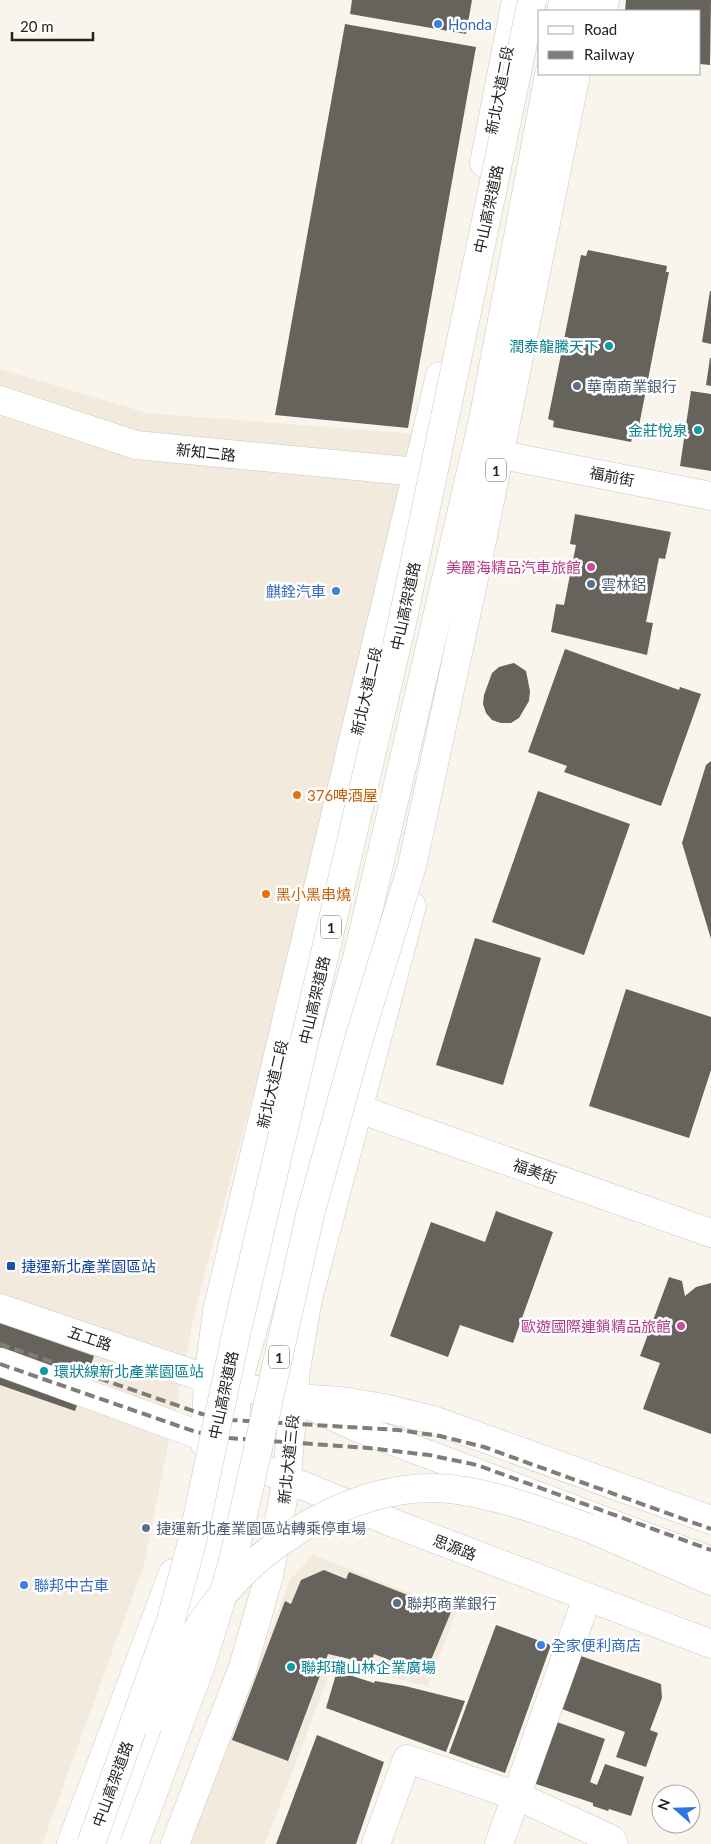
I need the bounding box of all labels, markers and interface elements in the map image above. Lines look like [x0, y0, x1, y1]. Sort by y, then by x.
scale bar [12, 10, 94, 42]
legend [538, 10, 701, 75]
place label: Honda [448, 15, 492, 33]
text: 20 m [20, 17, 54, 35]
marker: Honda [432, 18, 444, 30]
text: Road [584, 20, 617, 38]
street label: 新北大道二段 [482, 44, 516, 136]
text: Railway [584, 45, 635, 63]
street label: 中山高架道路 [470, 163, 506, 255]
place label: 潤泰龍騰天下 [509, 337, 599, 355]
marker: 潤泰龍騰天下 [603, 340, 615, 352]
place label: 華南商業銀行 [587, 377, 677, 395]
marker: 華南商業銀行 [571, 380, 583, 392]
place label: 金莊悅泉 [628, 421, 688, 439]
marker: 金莊悅泉 [692, 424, 704, 436]
street label: 新知二路 [175, 440, 237, 464]
road number: 1 [486, 458, 506, 482]
street label: 福前街 [588, 463, 636, 489]
place label: 美麗海精品汽車旅館 [446, 558, 581, 576]
street label: 中山高架道路 [387, 560, 423, 652]
marker: 美麗海精品汽車旅館 [585, 561, 597, 573]
place label: 雲林鋁 [601, 575, 646, 593]
marker: 雲林鋁 [585, 578, 597, 590]
place label: 麒銓汽車 [266, 582, 326, 600]
marker: 麒銓汽車 [330, 585, 342, 597]
street label: 新北大道二段 [347, 645, 385, 737]
place label: 376啤酒屋 [307, 786, 378, 804]
marker: 376啤酒屋 [291, 789, 303, 801]
place label: 黑小黑串燒 [276, 885, 351, 903]
marker: 黑小黑串燒 [260, 888, 272, 900]
road number: 1 [321, 916, 341, 939]
street label: 中山高架道路 [295, 954, 333, 1046]
street label: 新北大道二段 [253, 1038, 291, 1130]
street label: 福美街 [511, 1155, 559, 1187]
place label: 捷運新北產業園區站 [21, 1257, 156, 1275]
marker: 捷運新北產業園區站 [5, 1260, 17, 1272]
place label: 歐遊國際連鎖精品旅館 [521, 1317, 671, 1335]
marker: 歐遊國際連鎖精品旅館 [675, 1320, 687, 1332]
street label: 五工路 [66, 1322, 114, 1354]
road number: 1 [269, 1345, 289, 1368]
street label: 中山高架道路 [205, 1349, 241, 1441]
place label: 環狀線新北產業園區站 [54, 1362, 204, 1380]
marker: 環狀線新北產業園區站 [38, 1365, 50, 1377]
street label: 新北大道三段 [274, 1413, 302, 1505]
place label: 捷運新北產業園區站轉乘停車場 [156, 1519, 366, 1537]
marker: 捷運新北產業園區站轉乘停車場 [140, 1522, 152, 1534]
street label: 思源路 [431, 1531, 479, 1563]
place label: 聯邦中古車 [34, 1576, 109, 1594]
marker: 聯邦中古車 [18, 1579, 30, 1591]
place label: 聯邦商業銀行 [407, 1594, 497, 1612]
marker: 聯邦商業銀行 [391, 1597, 403, 1609]
place label: 全家便利商店 [551, 1636, 641, 1654]
marker: 全家便利商店 [535, 1639, 547, 1651]
place label: 聯邦瓏山林企業廣場 [301, 1658, 436, 1676]
marker: 聯邦瓏山林企業廣場 [285, 1661, 297, 1673]
street label: 中山高架道路 [88, 1739, 136, 1829]
north arrow [651, 1784, 701, 1834]
text: N [653, 1796, 673, 1812]

